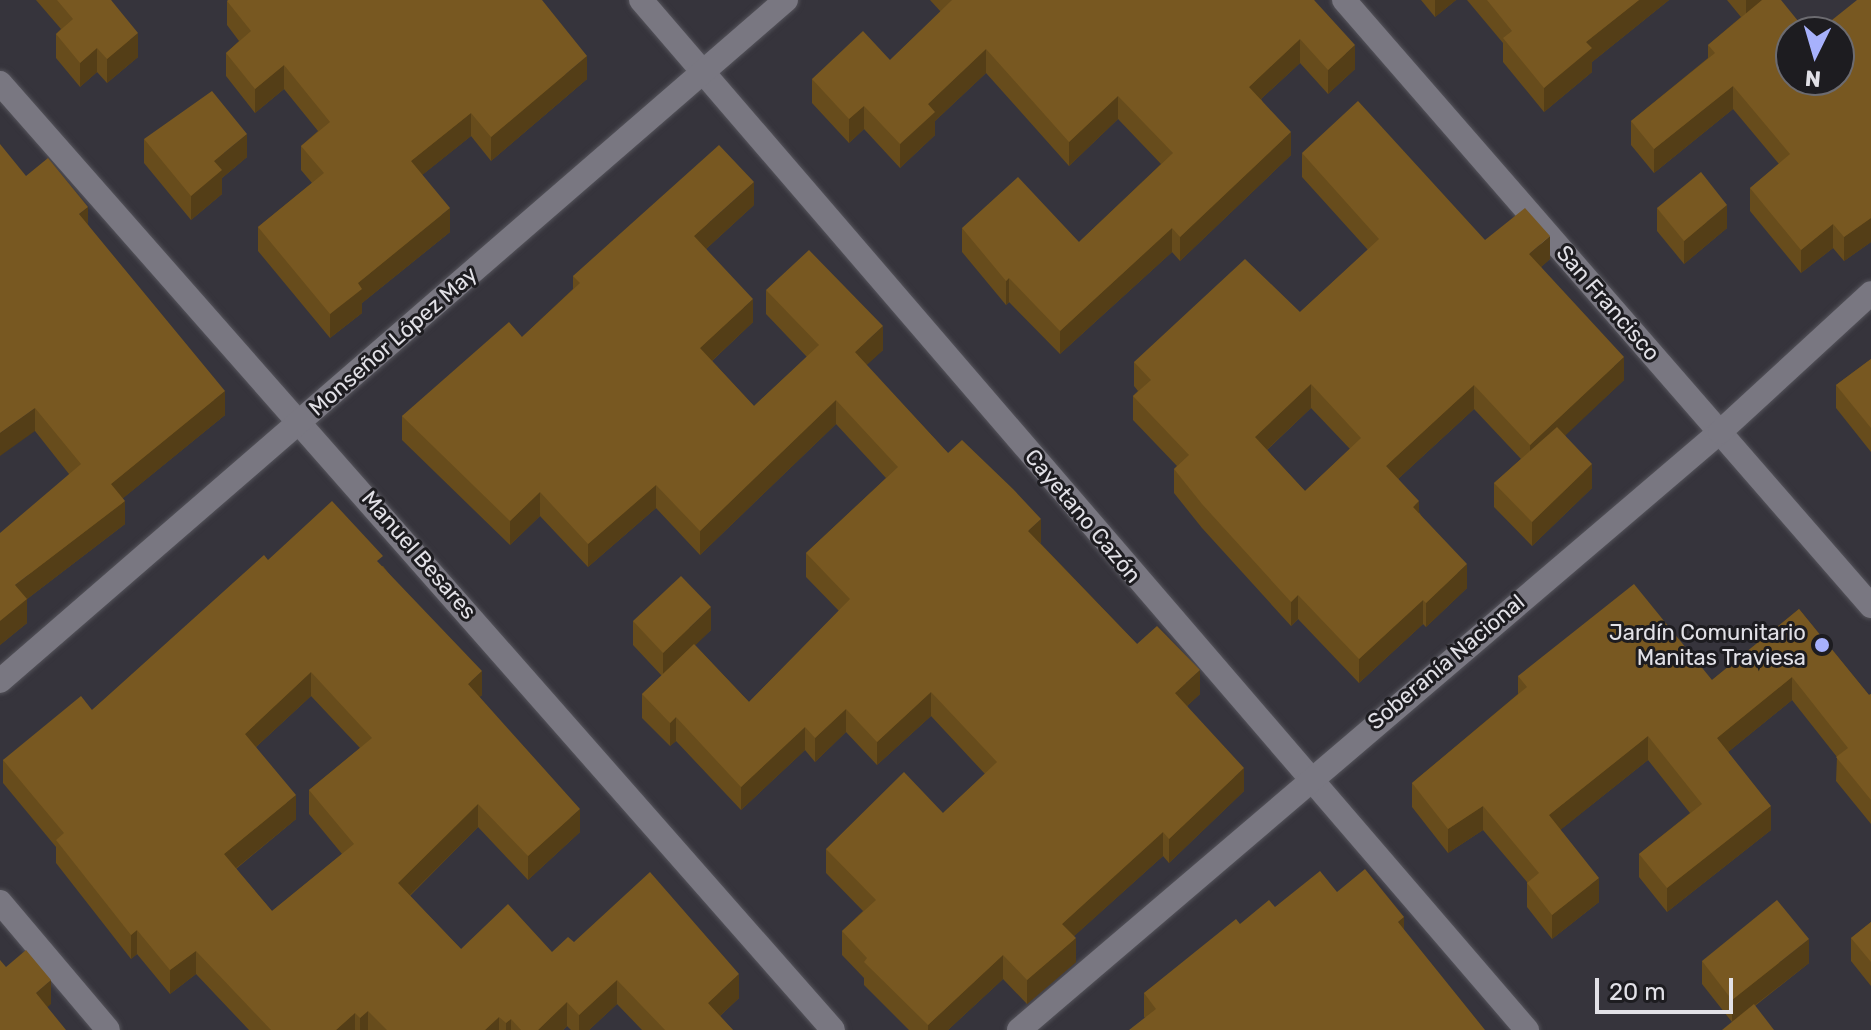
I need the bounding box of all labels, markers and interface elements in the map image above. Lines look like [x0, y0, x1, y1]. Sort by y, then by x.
north arrow [1775, 16, 1855, 96]
text: N [1804, 64, 1822, 93]
street label: San Francisco [1551, 240, 1665, 366]
street label: Monseñor López May [303, 261, 483, 421]
street label: Cayetano Cazón [1019, 444, 1147, 588]
street label: Manuel Besares [356, 485, 482, 625]
street label: Soberanía Nacional [1362, 589, 1530, 735]
place label: Jardín Comunitario Manitas Traviesa [1609, 619, 1806, 670]
marker: Jardín Comunitario Manitas Traviesa [1813, 636, 1831, 654]
scale bar [1599, 962, 1737, 1012]
text: 20 m [1609, 978, 1666, 1006]

